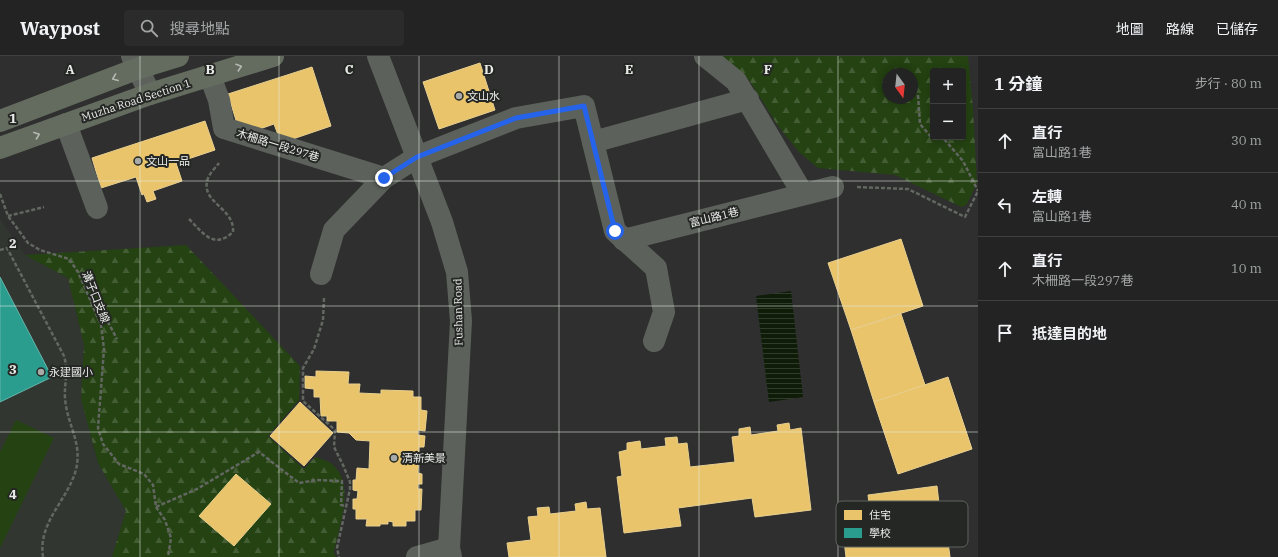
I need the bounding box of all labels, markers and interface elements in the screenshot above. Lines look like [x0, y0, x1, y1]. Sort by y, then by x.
search box [124, 10, 404, 46]
text: Waypost [20, 16, 100, 40]
icon: search [138, 17, 160, 39]
text: 搜尋地點 [170, 19, 230, 38]
text: 地圖 [1116, 20, 1144, 38]
text: 路線 [1166, 20, 1194, 38]
text: 已儲存 [1216, 20, 1258, 38]
text: A [65, 61, 75, 78]
text: B [205, 61, 215, 78]
text: C [345, 61, 354, 78]
text: D [484, 61, 494, 78]
text: E [625, 61, 633, 78]
text: F [764, 61, 772, 78]
one-way arrow [236, 63, 243, 72]
north arrow [882, 68, 918, 104]
map controls [930, 68, 966, 140]
button: + [930, 68, 966, 104]
one-way arrow [111, 73, 118, 81]
text: 1 分鐘 [994, 73, 1042, 95]
text: 步行 · 80 m [1195, 75, 1262, 92]
street label: Muzha Road Section 1 [80, 76, 192, 124]
place label: 文山水 [467, 89, 500, 103]
marker: 文山水 [454, 91, 464, 101]
button: − [930, 104, 966, 140]
text: 1 [9, 110, 17, 127]
text: 直行 [1032, 123, 1062, 142]
street label: 木柵路一段297巷 [235, 126, 321, 164]
icon: ahead [994, 130, 1016, 152]
one-way arrow [33, 131, 40, 139]
text: 30 m [1231, 132, 1262, 149]
text: 富山路1巷 [1032, 144, 1092, 161]
place label: 文山一品 [146, 154, 190, 168]
marker: 文山一品 [133, 156, 143, 166]
route end [375, 169, 393, 187]
text: 左轉 [1032, 187, 1062, 206]
icon: left [994, 194, 1016, 216]
text: 40 m [1231, 196, 1262, 213]
street label: 富山路1巷 [688, 204, 740, 230]
text: 富山路1巷 [1032, 208, 1092, 225]
route start [606, 222, 624, 240]
text: 2 [9, 235, 17, 252]
text: 直行 [1032, 251, 1062, 270]
icon: ahead [994, 258, 1016, 280]
text: 10 m [1231, 260, 1262, 277]
street label: 溝子口支線 [79, 269, 113, 325]
text: 木柵路一段297巷 [1032, 272, 1133, 289]
street label: Fushan Road [450, 278, 466, 346]
icon: arrive [994, 322, 1016, 344]
text: 抵達目的地 [1032, 324, 1107, 343]
text: 3 [9, 361, 17, 378]
place label: 永建國小 [49, 365, 93, 379]
marker: 永建國小 [36, 367, 46, 377]
place label: 清新美景 [402, 451, 446, 465]
marker: 清新美景 [389, 453, 399, 463]
text: 4 [9, 486, 17, 503]
legend [836, 501, 968, 547]
text: 住宅 [869, 508, 891, 522]
text: 學校 [869, 526, 891, 540]

